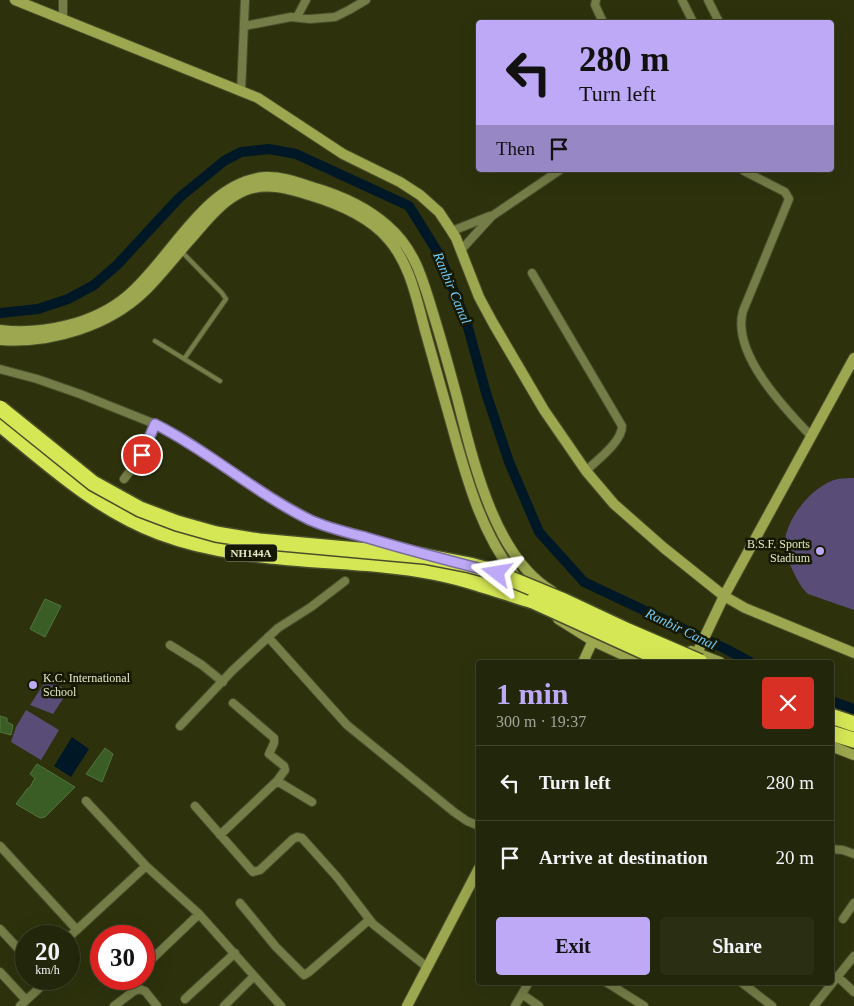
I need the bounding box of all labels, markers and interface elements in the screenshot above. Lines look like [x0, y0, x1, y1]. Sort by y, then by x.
icon: left [496, 40, 561, 105]
text: 280 m [579, 40, 669, 79]
text: Turn left [579, 81, 656, 106]
icon: arrive [545, 135, 573, 163]
text: Then [496, 138, 535, 159]
water label: Ranbir Canal [430, 249, 474, 326]
pin [121, 434, 163, 476]
icon: arrive [128, 441, 156, 469]
place label: B.S.F. Sports Stadium [747, 537, 811, 565]
road number: NH144A [225, 544, 277, 562]
marker: B.S.F. Sports Stadium [814, 545, 826, 557]
position arrow [470, 546, 522, 598]
water label: Ranbir Canal [642, 605, 719, 653]
place label: K.C. International School [43, 671, 131, 699]
text: 1 min [496, 677, 569, 710]
button: close [762, 677, 814, 729]
marker: K.C. International School [27, 679, 39, 691]
text: 300 m · 19:37 [496, 713, 586, 730]
icon: left [496, 769, 524, 797]
text: Turn left [539, 772, 611, 793]
text: 280 m [766, 772, 814, 793]
icon: arrive [496, 844, 524, 872]
text: Arrive at destination [539, 847, 708, 868]
text: 20 m [775, 847, 814, 868]
button: Exit [496, 917, 650, 975]
button: Share [660, 917, 814, 975]
speed limit sign: 30 [90, 925, 155, 990]
text: 20 [35, 938, 60, 965]
text: km/h [35, 963, 60, 977]

